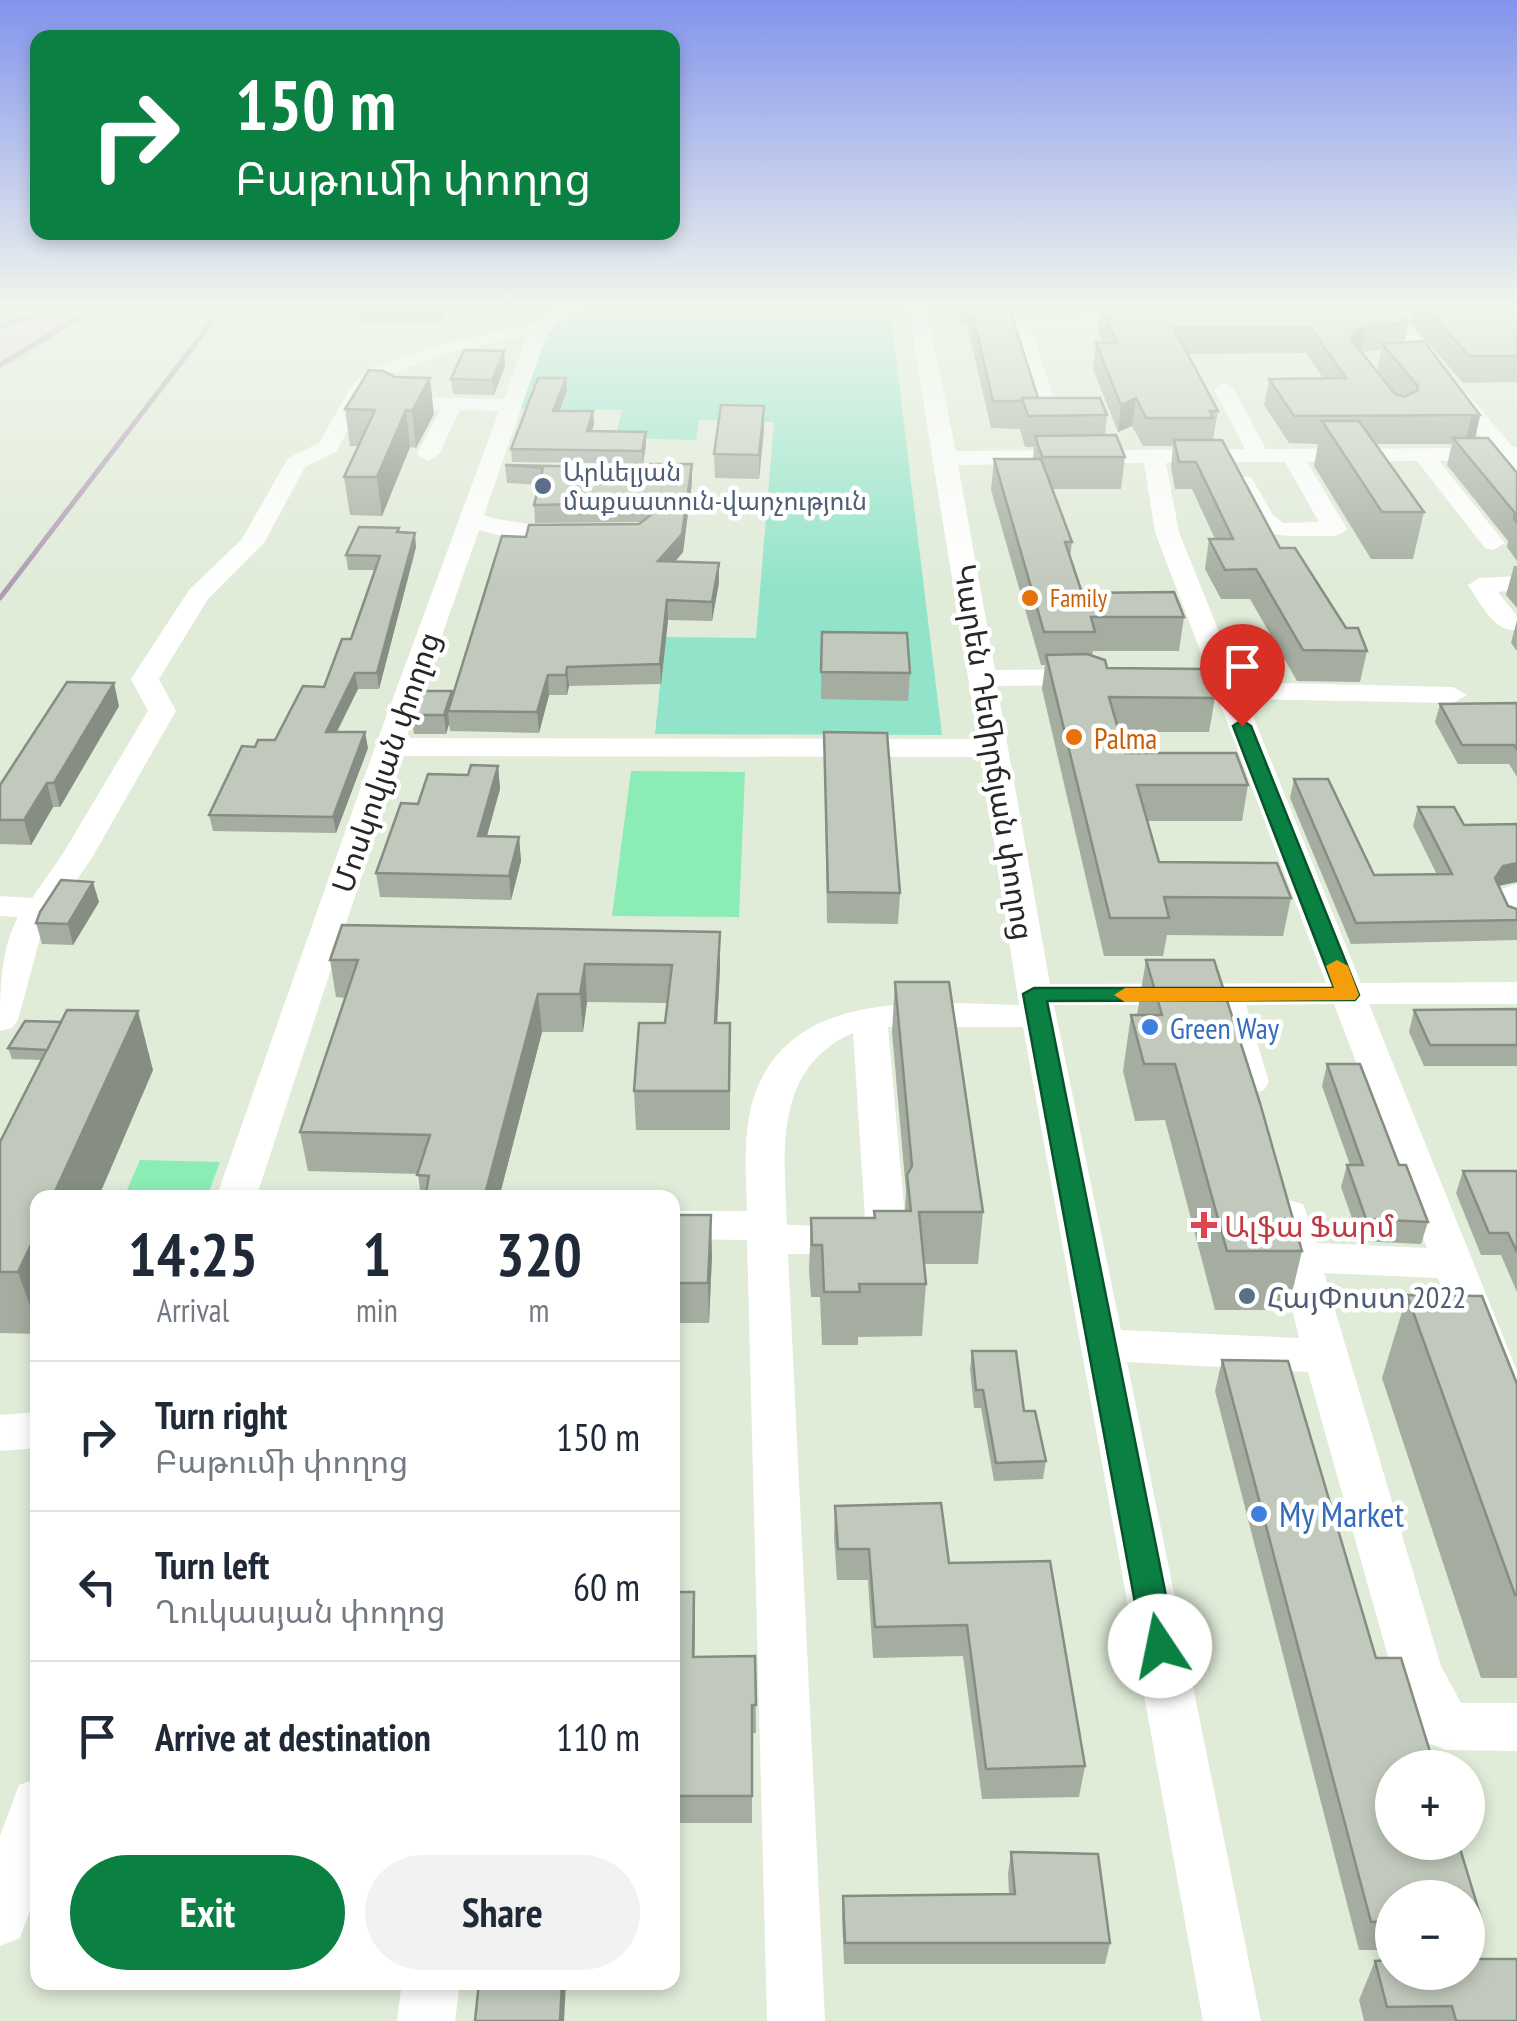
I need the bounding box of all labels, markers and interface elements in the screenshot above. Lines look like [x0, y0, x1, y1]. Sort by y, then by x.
text: 150 m [235, 59, 396, 149]
icon: right [70, 70, 200, 200]
text: Բաթումի փողոց [235, 149, 591, 207]
place label: Արևելյան մաքսատուն-վարչություն [563, 456, 867, 517]
marker: Արևելյան մաքսատուն-վարչություն [532, 475, 554, 497]
street label: Կարեն Դեմիրճյան փողոց [946, 561, 1044, 943]
place label: Family [1050, 582, 1108, 614]
marker: Family [1019, 587, 1041, 609]
pin [1200, 624, 1285, 727]
street label: Մոսկովյան փողոց [322, 626, 448, 898]
icon: arrive [1215, 639, 1270, 694]
place label: Palma [1094, 718, 1157, 757]
marker: Palma [1063, 726, 1085, 748]
place label: Green Way [1170, 1008, 1280, 1047]
marker: Green Way [1139, 1016, 1161, 1038]
place label: Ալֆա Ֆարմ [1224, 1206, 1395, 1245]
marker: Ալֆա Ֆարմ [1193, 1214, 1215, 1236]
text: 14:25 [128, 1215, 258, 1293]
text: 1 [363, 1215, 391, 1293]
text: 320 [496, 1215, 582, 1293]
place label: ՀայՓոստ 2022 [1267, 1277, 1466, 1316]
marker: ՀայՓոստ 2022 [1236, 1285, 1258, 1307]
text: Arrival [157, 1289, 229, 1331]
text: min [356, 1289, 398, 1331]
text: m [528, 1289, 549, 1331]
text: Turn right [155, 1390, 287, 1439]
icon: right [70, 1409, 125, 1464]
text: 150 m [556, 1412, 640, 1461]
text: Բաթումի փողոց [155, 1440, 408, 1482]
place label: My Market [1279, 1491, 1404, 1537]
marker: My Market [1248, 1503, 1270, 1525]
text: Turn left [155, 1540, 269, 1589]
icon: left [70, 1559, 125, 1614]
text: 60 m [573, 1562, 640, 1611]
text: Ղուկասյան փողոց [155, 1590, 445, 1632]
position arrow [1108, 1594, 1212, 1698]
icon: arrive [70, 1709, 125, 1764]
text: Arrive at destination [155, 1712, 431, 1761]
text: 110 m [556, 1712, 640, 1761]
map controls [1375, 1750, 1485, 1990]
button: + [1375, 1750, 1485, 1860]
button: Exit [70, 1855, 345, 1970]
button: Share [365, 1855, 640, 1970]
button: − [1375, 1880, 1485, 1990]

